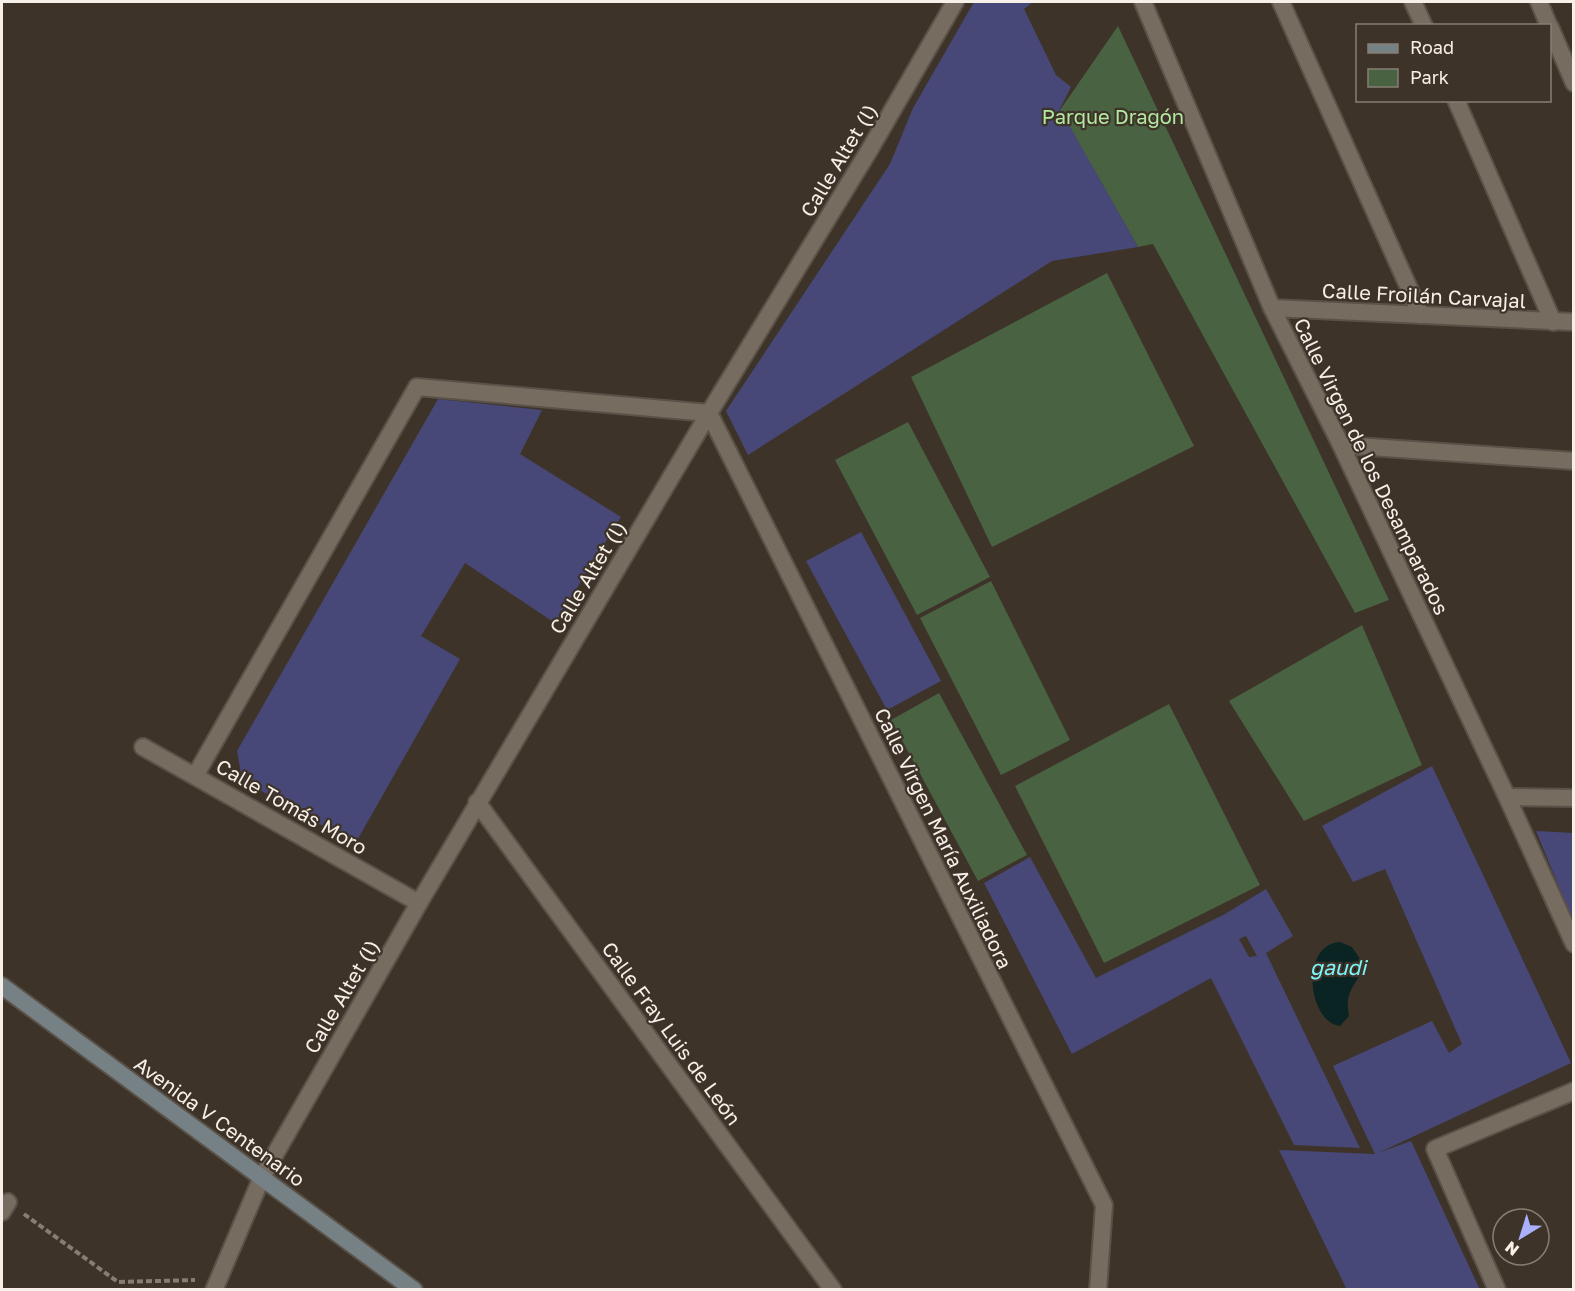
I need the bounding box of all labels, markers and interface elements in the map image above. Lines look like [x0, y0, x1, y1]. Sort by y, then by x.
legend [1356, 24, 1551, 102]
text: Road [1410, 36, 1454, 58]
text: Park [1410, 66, 1449, 88]
street label: Calle Altet (l) [795, 99, 881, 221]
park label: Parque Dragón [1042, 104, 1184, 128]
street label: Calle Froilán Carvajal [1321, 278, 1527, 312]
street label: Calle Virgen de los Desamparados [1290, 314, 1454, 618]
street label: Calle Altet (l) [544, 516, 630, 638]
street label: Calle Virgen María Auxiliadora [870, 704, 1018, 972]
street label: Calle Tomás Moro [212, 753, 372, 859]
street label: Calle Altet (l) [299, 935, 383, 1057]
street label: Calle Fray Luis de León [597, 937, 747, 1129]
water label: gaudi [1310, 954, 1368, 980]
street label: Avenida V Centenario [130, 1051, 310, 1191]
north arrow [1491, 1207, 1551, 1267]
text: N [1501, 1237, 1523, 1260]

